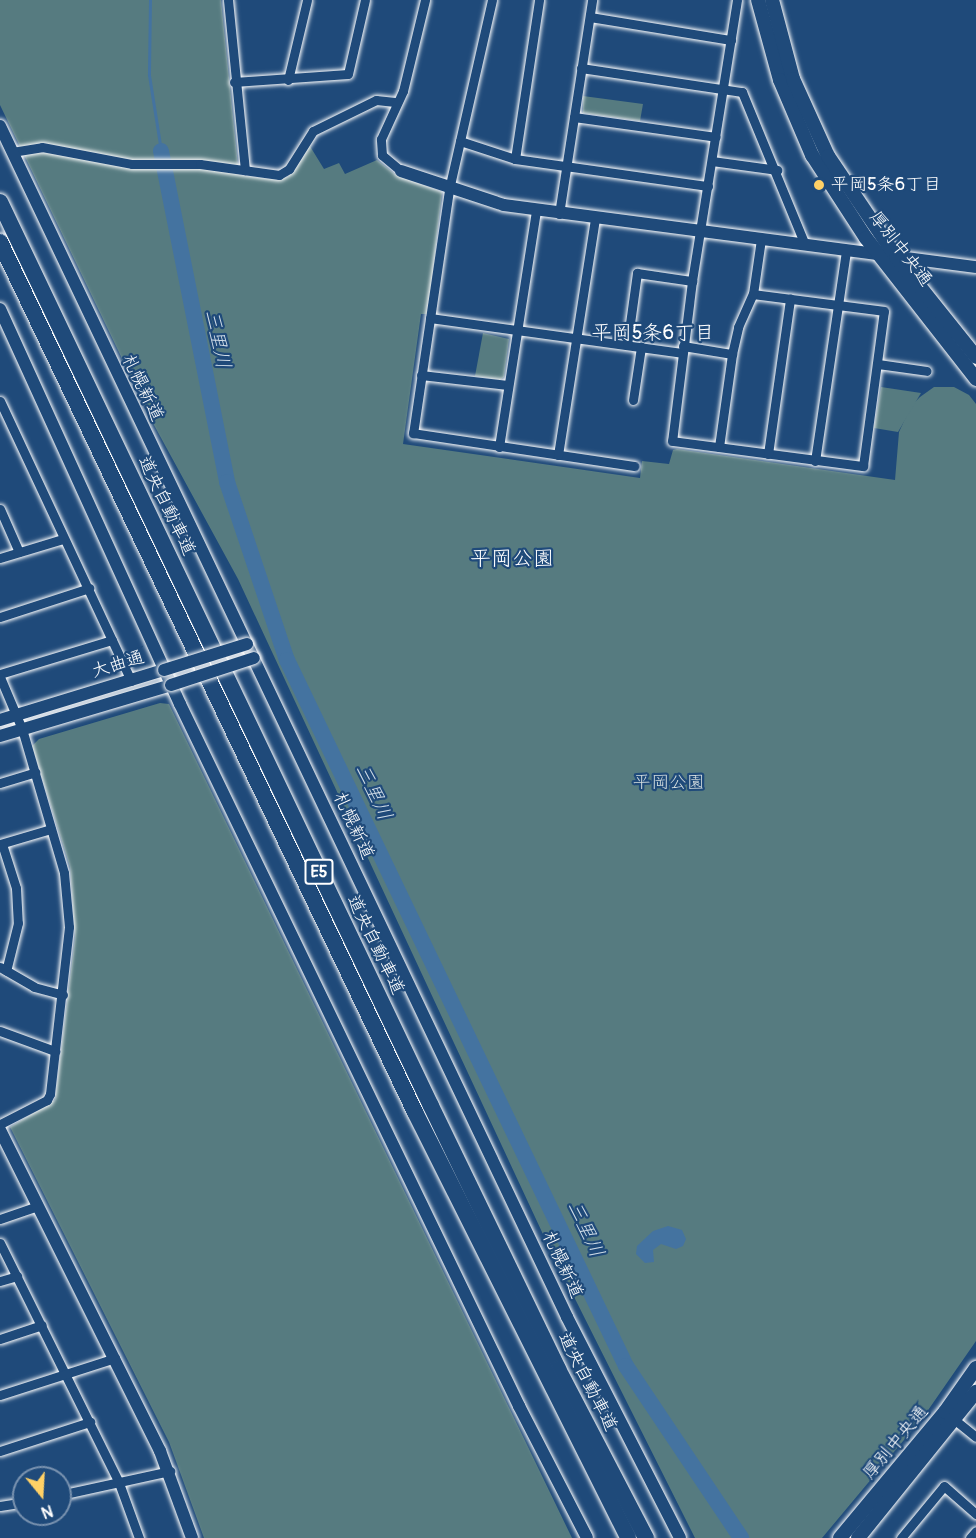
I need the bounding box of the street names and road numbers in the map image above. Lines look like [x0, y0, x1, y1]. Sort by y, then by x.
street label: 厚別中央通 [864, 207, 936, 291]
street label: 札幌新道 [117, 351, 167, 425]
street label: 道央自動車道 [133, 453, 199, 559]
street label: 大曲通 [89, 647, 147, 683]
street label: 札幌新道 [328, 789, 378, 863]
road number: E5 [304, 859, 334, 885]
street label: 道央自動車道 [342, 892, 408, 998]
street label: 札幌新道 [537, 1228, 587, 1302]
street label: 道央自動車道 [553, 1329, 621, 1435]
street label: 厚別中央通 [859, 1402, 933, 1484]

